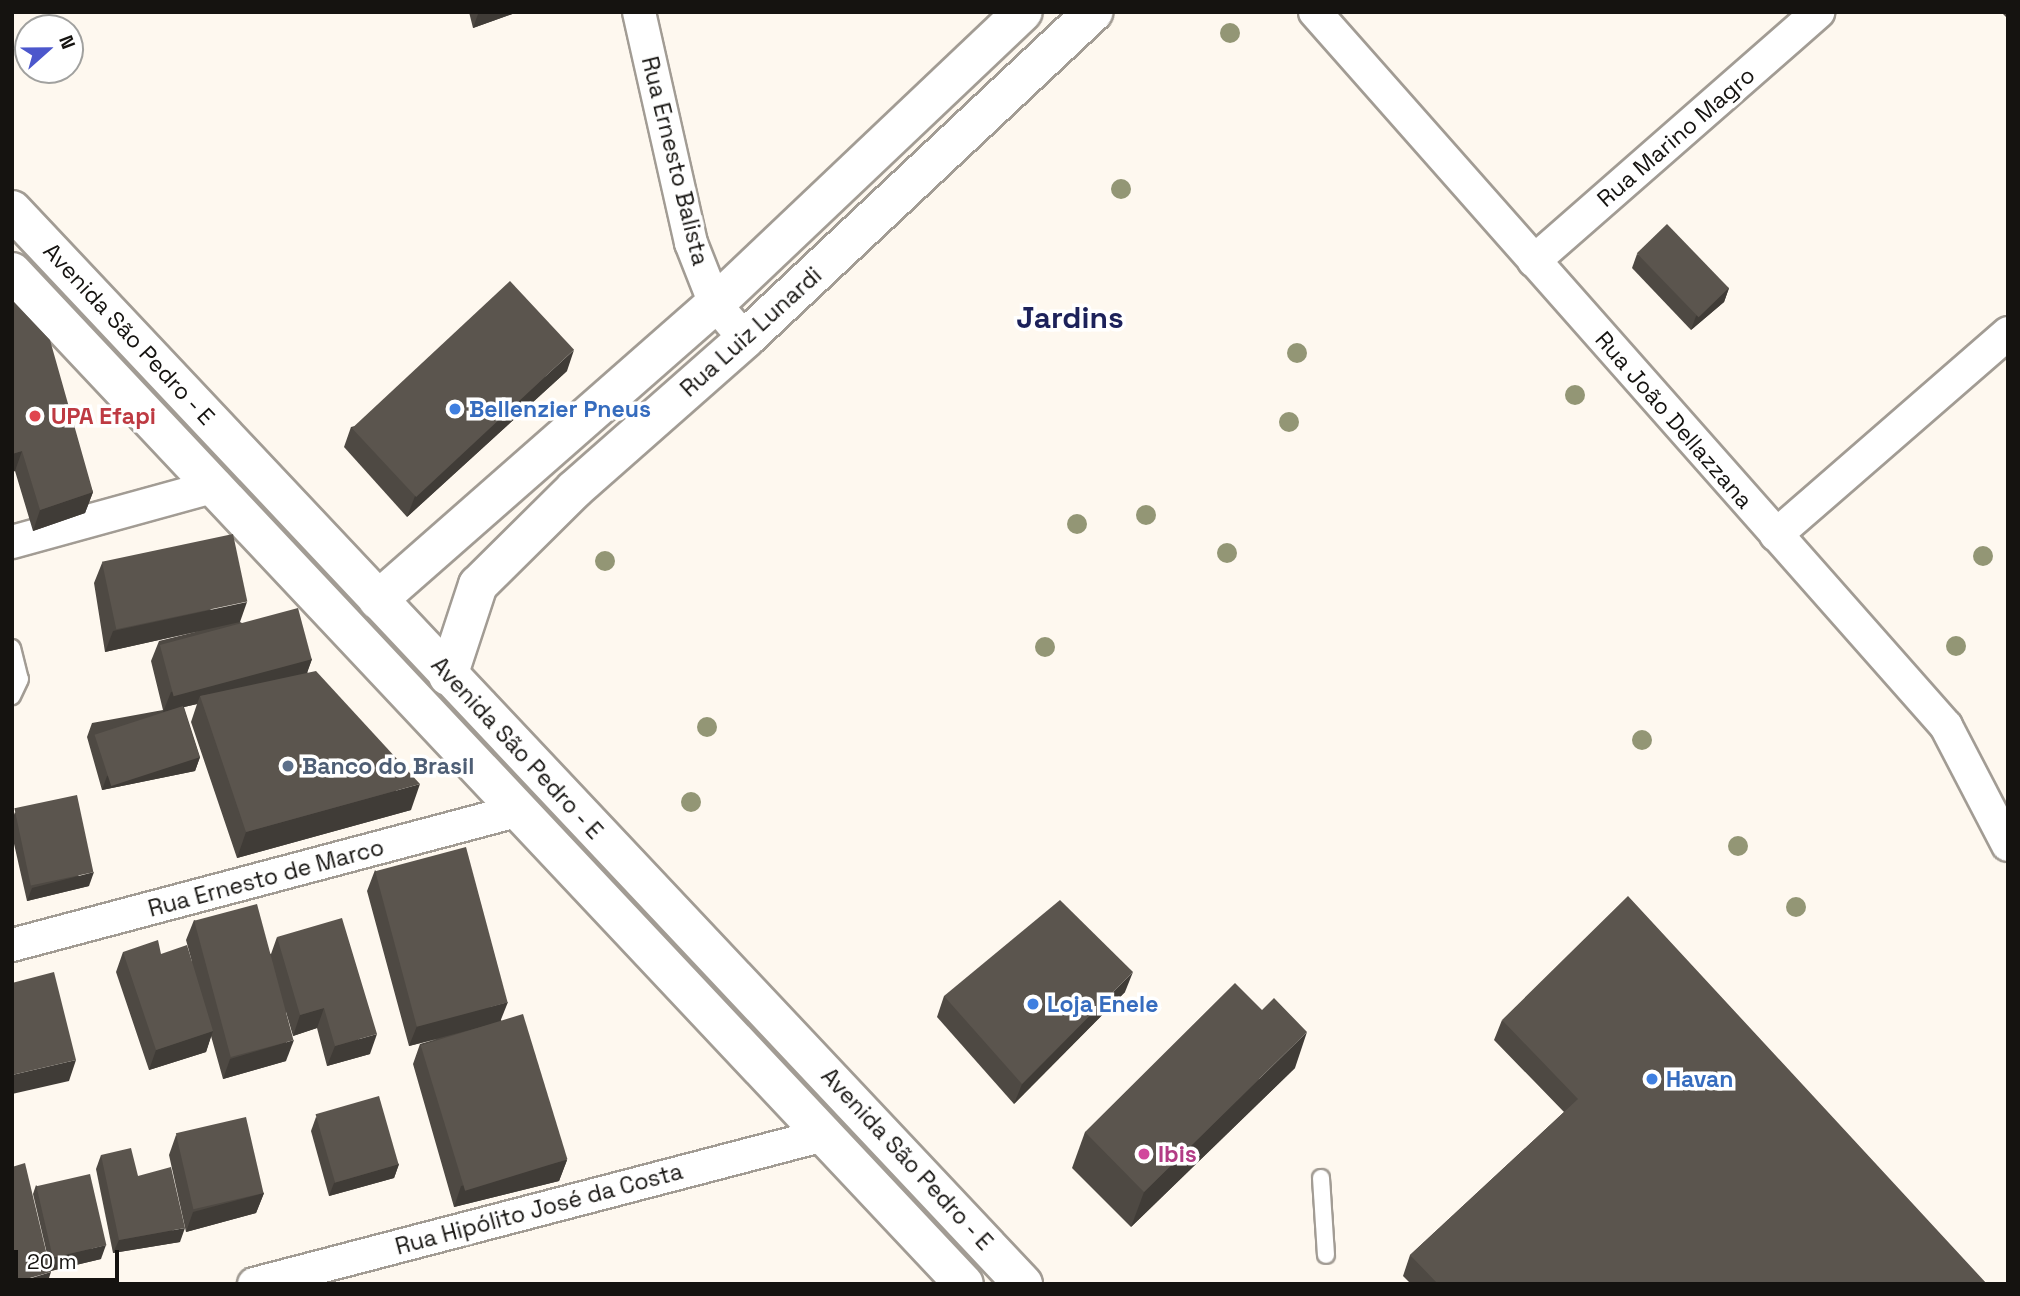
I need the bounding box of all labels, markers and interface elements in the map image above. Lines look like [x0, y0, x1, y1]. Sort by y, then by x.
north arrow [14, 14, 84, 84]
text: N [53, 32, 81, 52]
street label: Rua Ernesto Balista [636, 54, 714, 268]
street label: Rua Marino Magro [1592, 61, 1760, 213]
street label: Avenida São Pedro - E [37, 237, 221, 431]
street label: Rua Luiz Lunardi [675, 261, 827, 403]
district label: Jardins [1016, 300, 1124, 336]
street label: Rua João Dellazzana [1590, 326, 1758, 514]
place label: Bellenzier Pneus [469, 395, 651, 423]
marker: Bellenzier Pneus [447, 401, 463, 417]
place label: UPA Efapi [51, 402, 156, 430]
marker: UPA Efapi [25, 406, 45, 426]
street label: Avenida São Pedro - E [425, 651, 609, 845]
place label: Banco do Brasil [302, 752, 474, 780]
marker: Banco do Brasil [280, 758, 296, 774]
street label: Rua Ernesto de Marco [145, 833, 387, 923]
place label: Loja Enele [1047, 990, 1158, 1018]
marker: Loja Enele [1025, 996, 1041, 1012]
street label: Avenida São Pedro - E [815, 1062, 999, 1256]
place label: Havan [1666, 1065, 1734, 1093]
marker: Havan [1644, 1071, 1660, 1087]
place label: Ibis [1158, 1140, 1197, 1168]
marker: Ibis [1136, 1146, 1152, 1162]
street label: Rua Hipólito José da Costa [392, 1157, 686, 1261]
scale bar [18, 1236, 122, 1280]
text: 20 m [27, 1248, 77, 1275]

